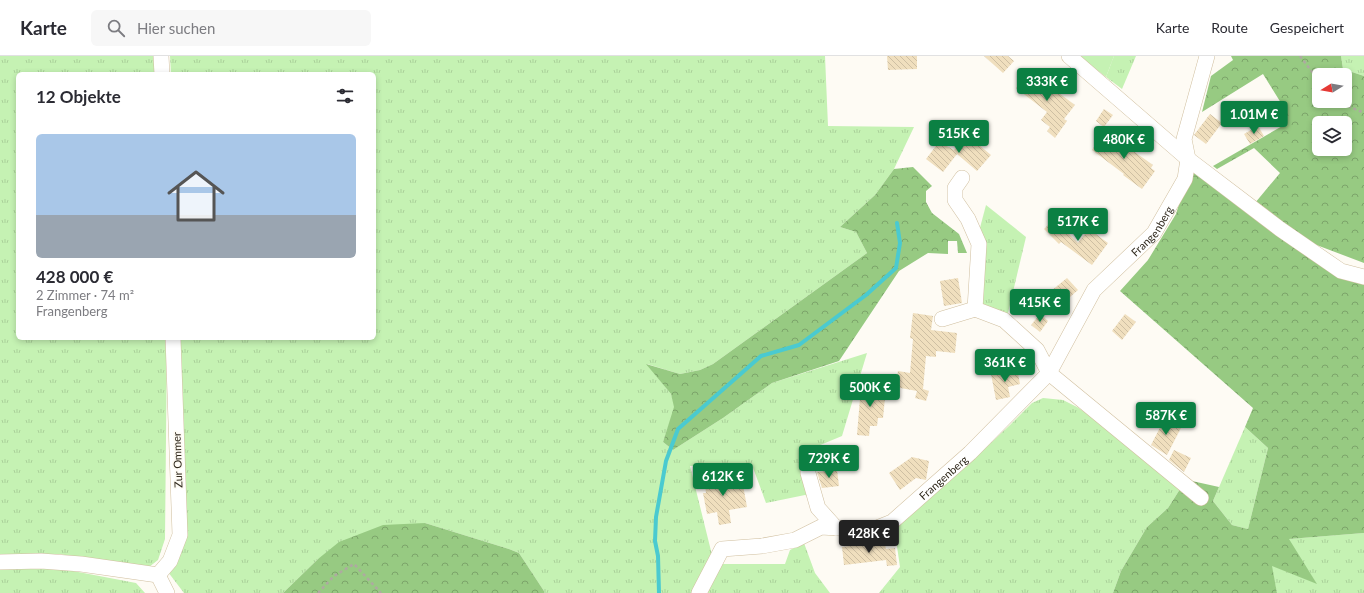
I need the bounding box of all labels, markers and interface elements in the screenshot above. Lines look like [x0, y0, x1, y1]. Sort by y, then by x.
search box [91, 10, 371, 46]
text: Karte [20, 16, 67, 39]
icon: search [105, 17, 127, 39]
text: Hier suchen [137, 19, 215, 37]
text: Karte [1156, 19, 1189, 36]
text: Route [1211, 19, 1248, 36]
text: Gespeichert [1270, 19, 1344, 36]
pin: 333K € [1014, 68, 1080, 102]
north arrow [1312, 68, 1352, 108]
map controls [1312, 68, 1352, 156]
text: 333K € [1026, 73, 1068, 89]
icon: filters [334, 85, 356, 107]
text: 12 Objekte [36, 86, 121, 107]
pin: 1.01M € [1217, 101, 1291, 135]
text: 1.01M € [1230, 106, 1278, 122]
button: layers [1312, 116, 1352, 156]
pin: 515K € [926, 120, 992, 154]
text: 515K € [938, 125, 980, 141]
pin: 480K € [1091, 126, 1157, 160]
text: 480K € [1103, 131, 1145, 147]
icon: home [160, 160, 232, 232]
street label: Frangenberg [1128, 203, 1175, 258]
pin: 517K € [1045, 208, 1111, 242]
text: 517K € [1057, 213, 1099, 229]
text: 428 000 € [36, 266, 113, 287]
text: 2 Zimmer · 74 m² [36, 287, 134, 303]
pin: 415K € [1007, 289, 1073, 323]
text: 415K € [1019, 294, 1061, 310]
text: Frangenberg [36, 303, 107, 319]
pin: 361K € [972, 349, 1038, 383]
text: 361K € [984, 354, 1026, 370]
pin: 500K € [837, 374, 903, 408]
text: 500K € [849, 379, 891, 395]
pin: 587K € [1133, 402, 1199, 436]
text: 587K € [1145, 407, 1187, 423]
street label: Zur Ommer [170, 432, 184, 488]
pin: 729K € [796, 445, 862, 479]
text: 729K € [808, 450, 850, 466]
street label: Frangenberg [916, 452, 970, 502]
pin: 612K € [690, 463, 756, 497]
text: 612K € [702, 468, 744, 484]
pin: 428K € [836, 520, 902, 554]
text: 428K € [848, 525, 890, 541]

